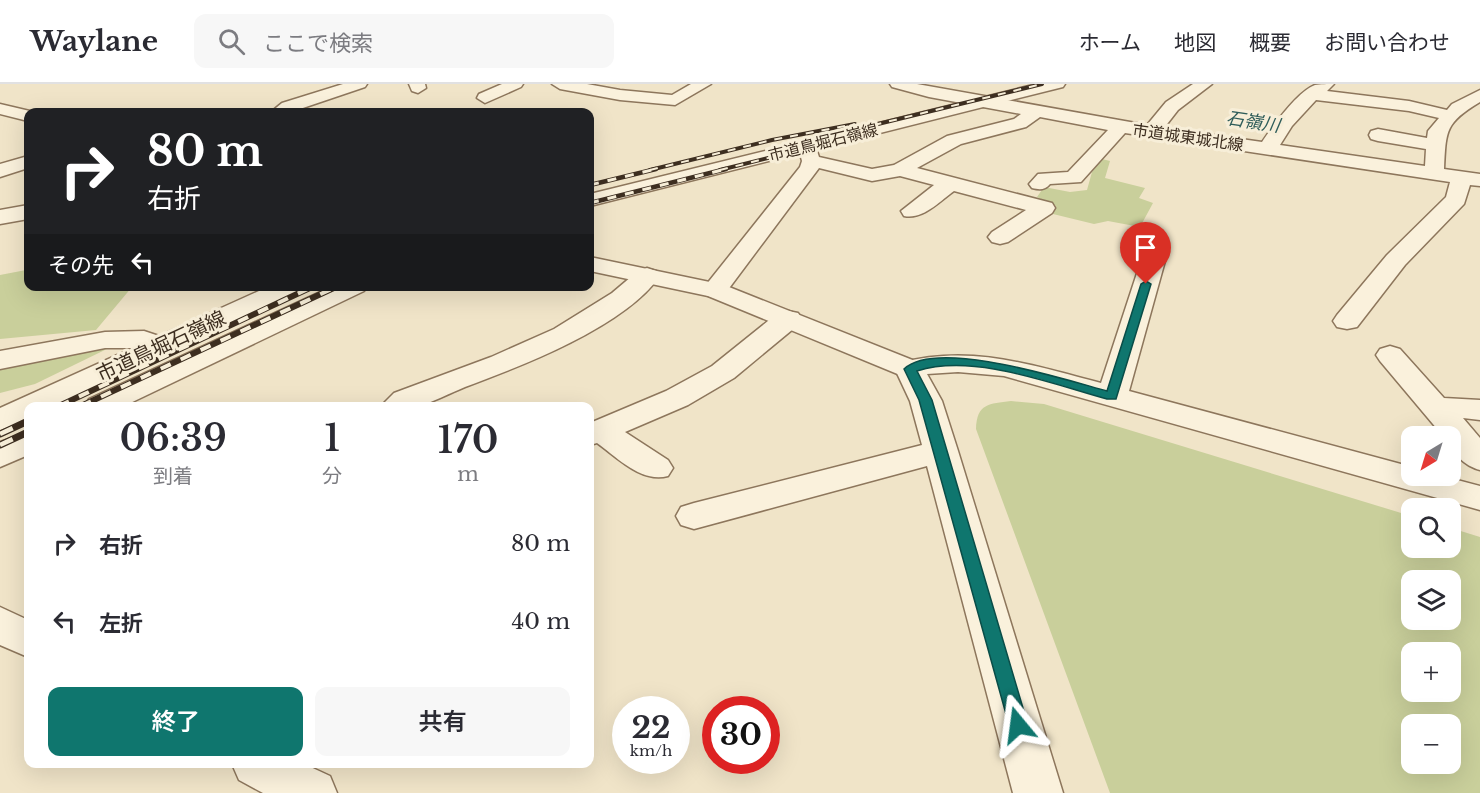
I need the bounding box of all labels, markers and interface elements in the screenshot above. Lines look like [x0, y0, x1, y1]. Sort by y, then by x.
search box [194, 14, 614, 68]
text: Waylane [30, 24, 158, 59]
icon: search [215, 25, 248, 58]
text: ここで検索 [263, 30, 373, 57]
text: ホーム [1079, 30, 1141, 56]
text: 地図 [1174, 30, 1216, 56]
text: 概要 [1249, 30, 1291, 56]
text: お問い合わせ [1324, 30, 1450, 56]
water label: 石嶺川 [1225, 107, 1283, 137]
street label: 市道鳥堀石嶺線 [766, 119, 880, 165]
street label: 市道城東城北線 [1131, 119, 1245, 155]
text: 80 m [147, 125, 263, 177]
icon: right [48, 132, 126, 210]
text: 右折 [147, 182, 201, 215]
pin [1120, 222, 1171, 284]
icon: arrive [1129, 231, 1162, 264]
icon: left [126, 246, 159, 279]
text: その先 [48, 252, 114, 279]
street label: 市道鳥堀石嶺線 [92, 306, 230, 386]
text: 06:39 [119, 416, 227, 461]
text: 1 [324, 416, 340, 461]
text: 170 [438, 418, 499, 463]
north arrow [1401, 426, 1461, 486]
map controls [1401, 426, 1461, 774]
text: m [457, 462, 479, 486]
text: 到着 [153, 464, 193, 488]
text: 分 [322, 464, 342, 488]
button: search [1401, 498, 1461, 558]
icon: right [48, 527, 81, 560]
text: 80 m [511, 530, 570, 557]
text: 右折 [99, 532, 143, 559]
button: layers [1401, 570, 1461, 630]
icon: left [48, 605, 81, 638]
text: 40 m [512, 608, 570, 635]
text: 左折 [99, 610, 143, 637]
button: + [1401, 642, 1461, 702]
button: 終了 [48, 687, 303, 756]
button: 共有 [315, 687, 570, 756]
position arrow [986, 693, 1050, 757]
speed limit sign: 30 [702, 696, 780, 774]
text: 22 [631, 709, 671, 746]
button: − [1401, 714, 1461, 774]
text: km/h [630, 741, 672, 760]

